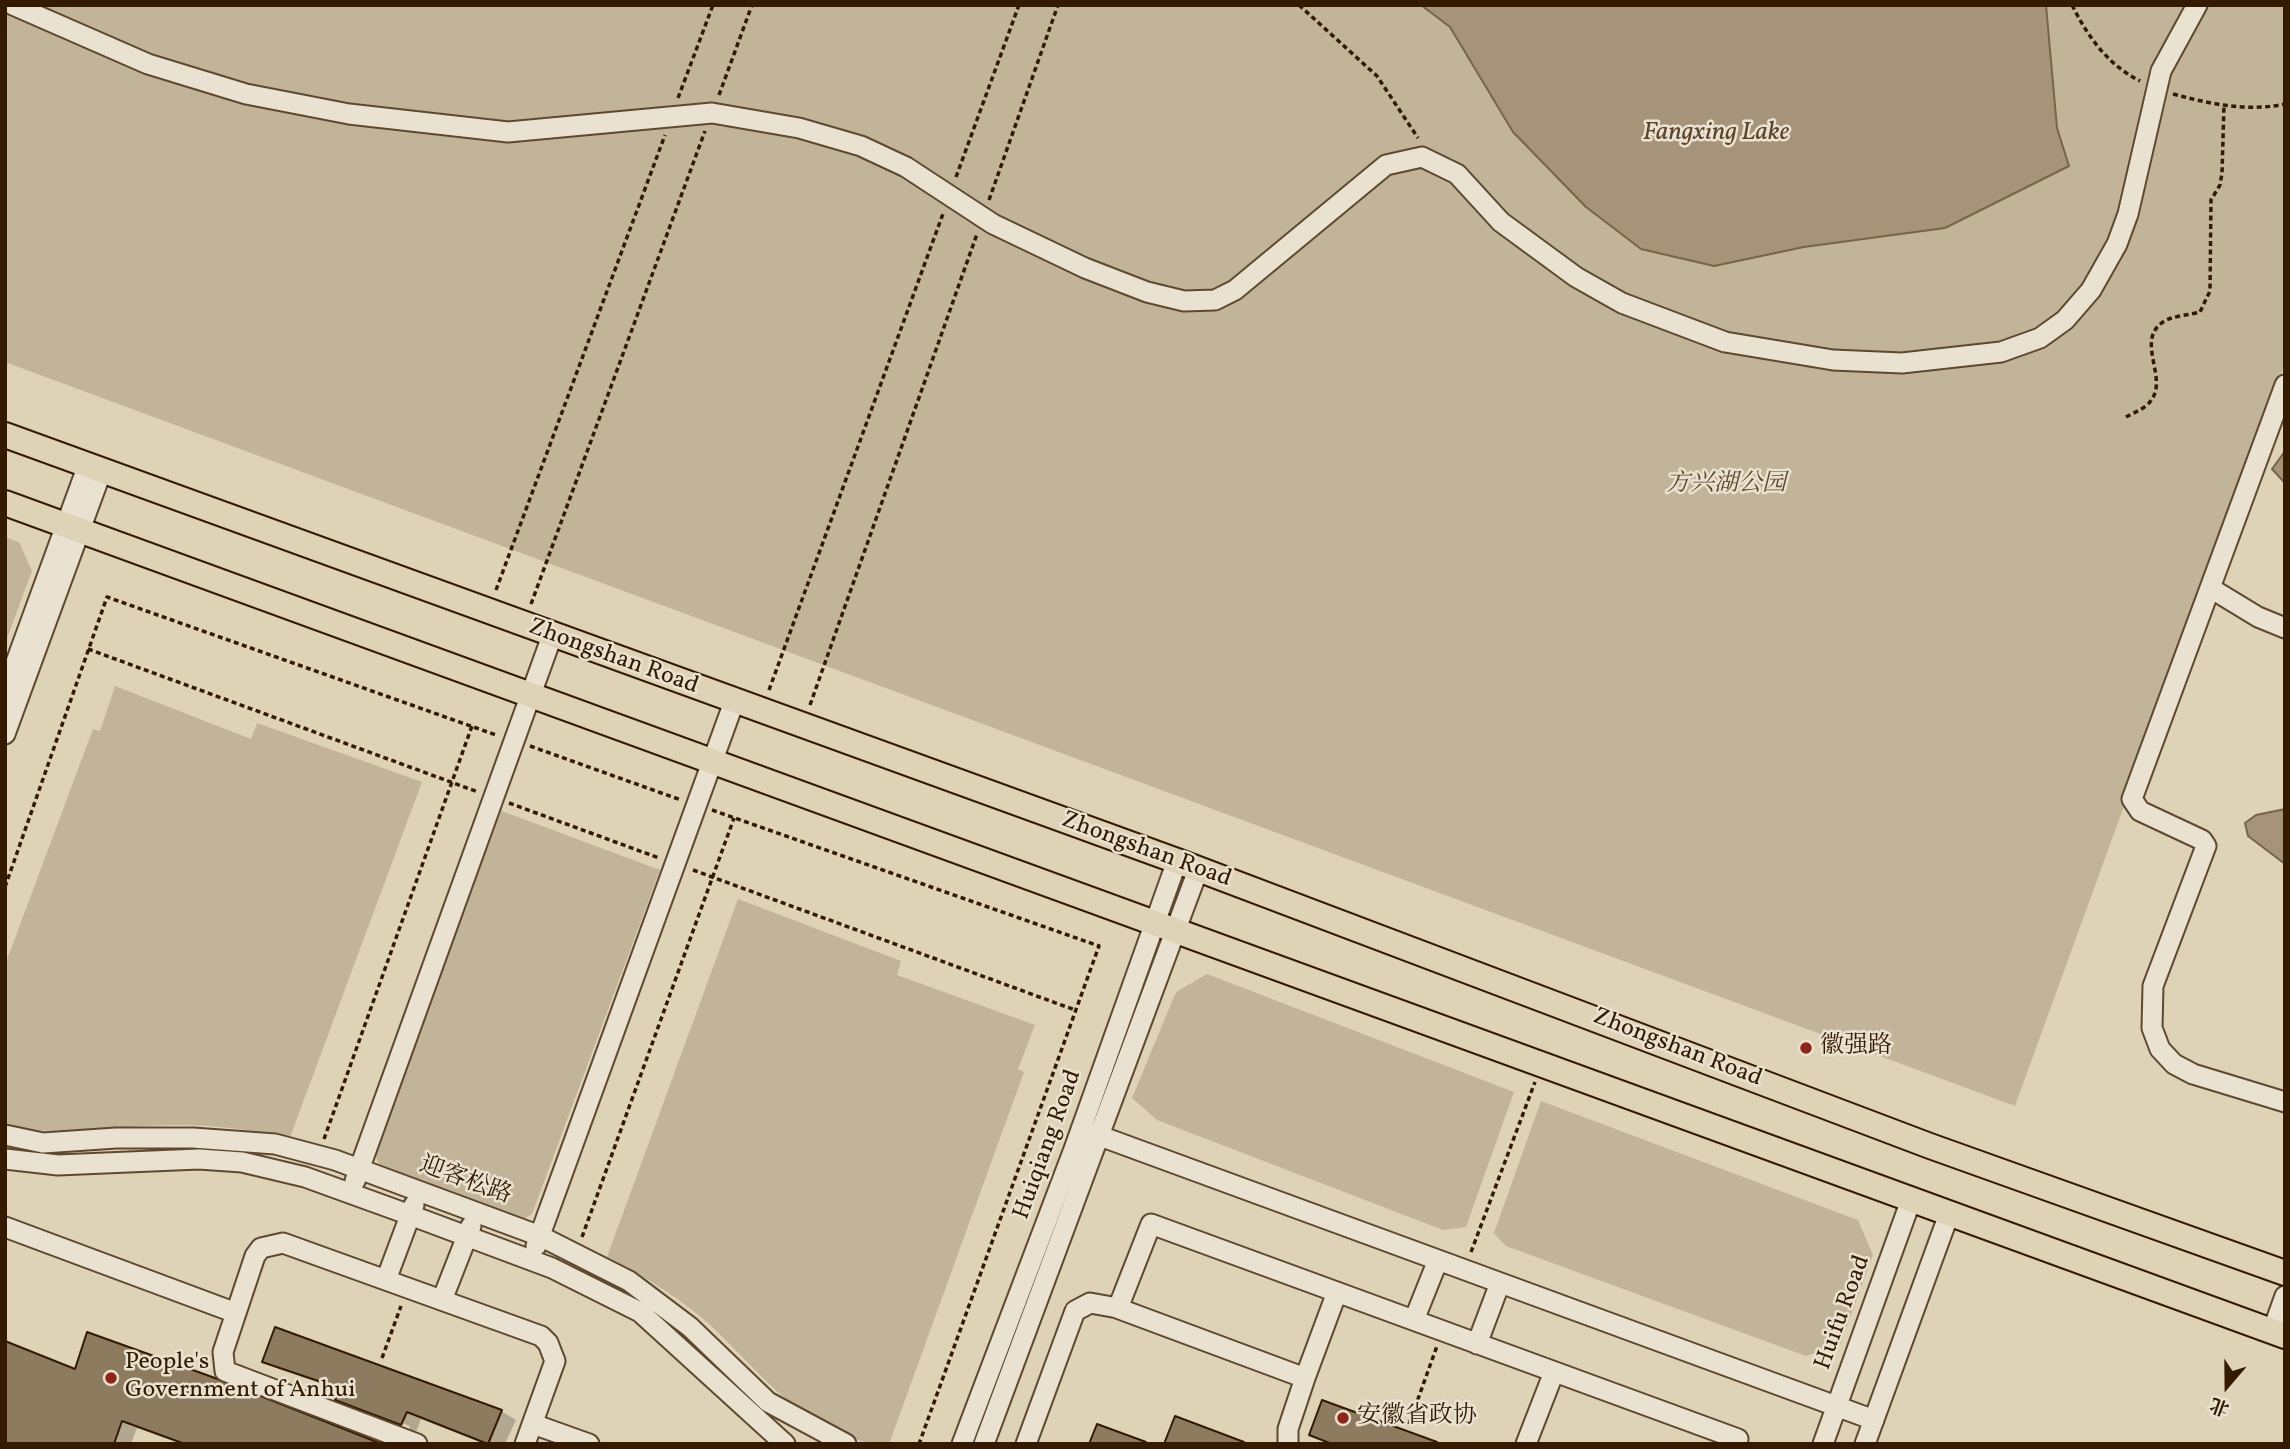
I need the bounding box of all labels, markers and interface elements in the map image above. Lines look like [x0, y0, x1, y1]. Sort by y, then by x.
water label: Fangxing Lake [1643, 118, 1789, 150]
park label: 方兴湖公园 [1666, 472, 1786, 500]
street label: Zhongshan Road [524, 614, 702, 702]
street label: Zhongshan Road [1057, 807, 1235, 895]
street label: Zhongshan Road [1588, 1004, 1766, 1094]
place label: 徽强路 [1820, 1034, 1892, 1062]
marker: 徽强路 [1798, 1040, 1814, 1056]
street label: Huiqiang Road [1009, 1066, 1089, 1224]
street label: 迎客松路 [415, 1152, 515, 1212]
street label: Huifu Road [1810, 1252, 1878, 1374]
place label: People's Government of Anhui [125, 1350, 355, 1406]
north arrow [2192, 1351, 2262, 1421]
marker: People's Government of Anhui [103, 1370, 119, 1386]
text: 北 [2206, 1390, 2233, 1421]
place label: 安徽省政协 [1357, 1404, 1477, 1432]
marker: 安徽省政协 [1335, 1410, 1351, 1426]

